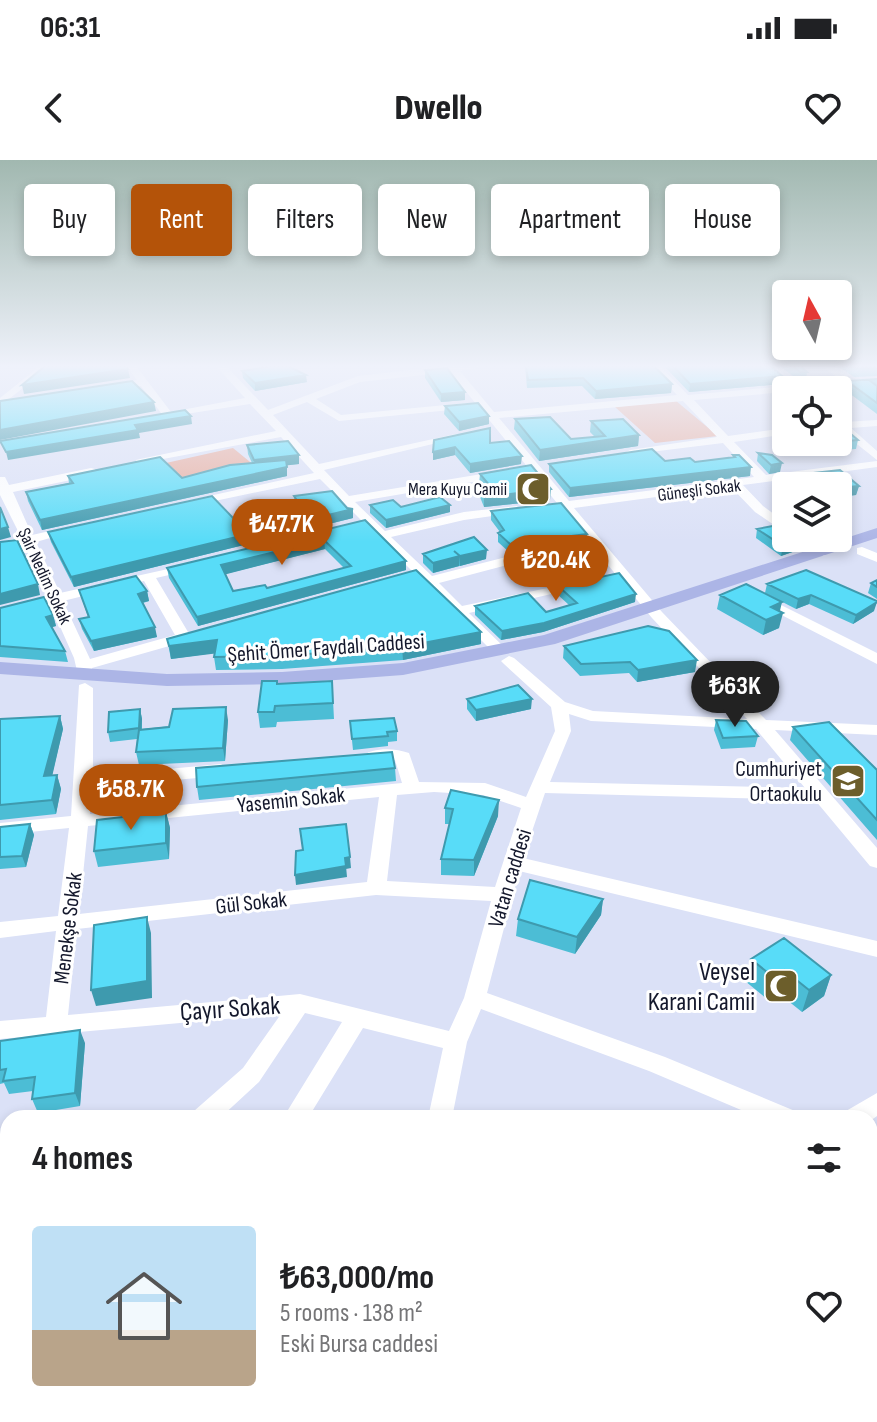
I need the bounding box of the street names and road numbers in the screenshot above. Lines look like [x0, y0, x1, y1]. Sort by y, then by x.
street label: Güneşli Sokak [656, 475, 742, 506]
street label: Şair Nedim Sokak [13, 525, 76, 628]
street label: Şehit Ömer Faydalı Caddesi [227, 628, 426, 669]
street label: Yasemin Sokak [236, 781, 347, 820]
street label: Vatan caddesi [483, 826, 538, 931]
street label: Menekşe Sokak [48, 870, 89, 986]
street label: Gül Sokak [214, 886, 289, 921]
street label: Çayır Sokak [179, 991, 281, 1028]

